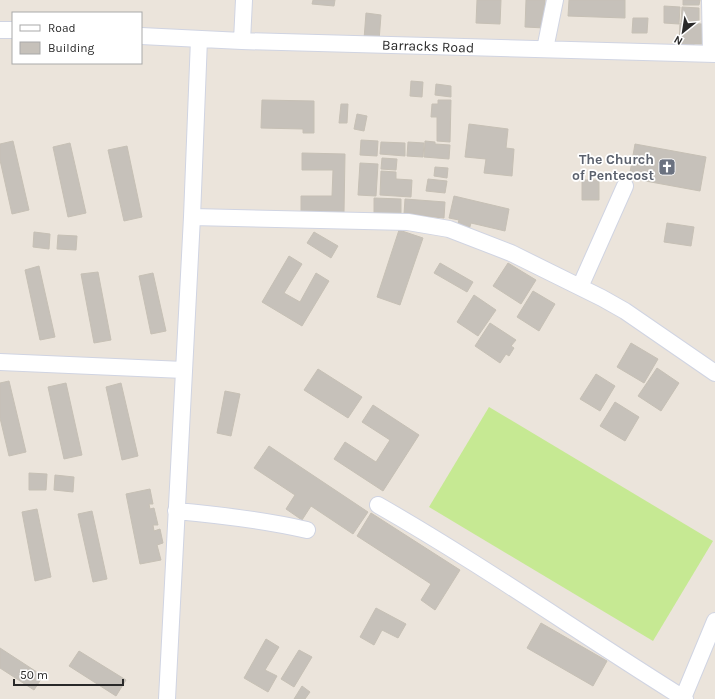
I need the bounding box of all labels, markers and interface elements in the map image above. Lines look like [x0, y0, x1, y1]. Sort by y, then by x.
legend [12, 12, 142, 64]
north arrow [663, 12, 703, 52]
text: Road [48, 21, 76, 35]
text: N [672, 33, 685, 48]
street label: Barracks Road [382, 36, 474, 57]
text: Building [48, 41, 95, 55]
place label: The Church of Pentecost [572, 151, 654, 184]
church icon: The Church of Pentecost [657, 157, 677, 177]
scale bar [14, 661, 123, 687]
text: 50 m [20, 668, 48, 682]

